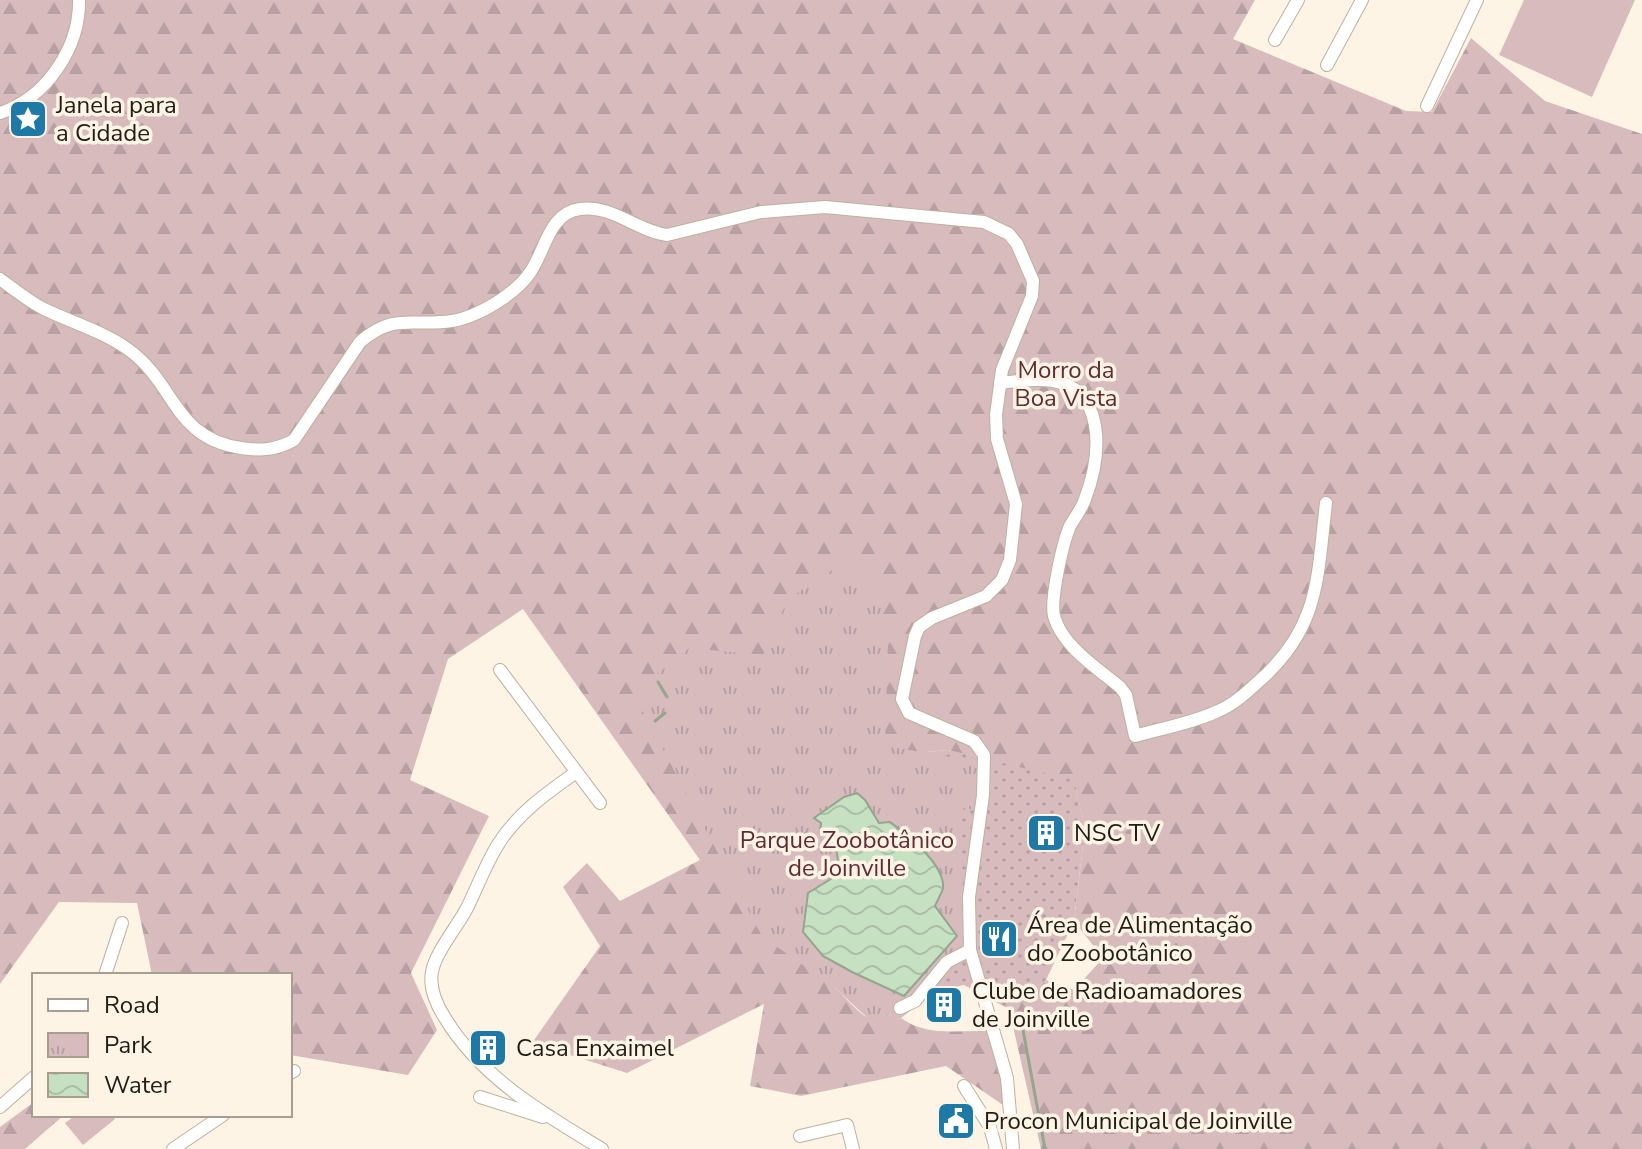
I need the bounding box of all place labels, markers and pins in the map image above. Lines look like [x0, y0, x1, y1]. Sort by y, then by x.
place label: Janela para a Cidade [55, 89, 177, 149]
place icon: Janela para a Cidade [7, 98, 49, 140]
building icon: NSC TV [1025, 812, 1067, 854]
place label: NSC TV [1074, 817, 1161, 849]
place label: Área de Alimentação do Zoobotânico [1027, 909, 1253, 969]
restaurant icon: Área de Alimentação do Zoobotânico [978, 918, 1020, 960]
place label: Clube de Radioamadores de Joinville [972, 975, 1242, 1035]
building icon: Clube de Radioamadores de Joinville [923, 984, 965, 1026]
building icon: Casa Enxaimel [467, 1027, 509, 1069]
place label: Casa Enxaimel [516, 1032, 674, 1064]
public building icon: Procon Municipal de Joinville [935, 1100, 977, 1142]
place label: Procon Municipal de Joinville [984, 1105, 1293, 1137]

